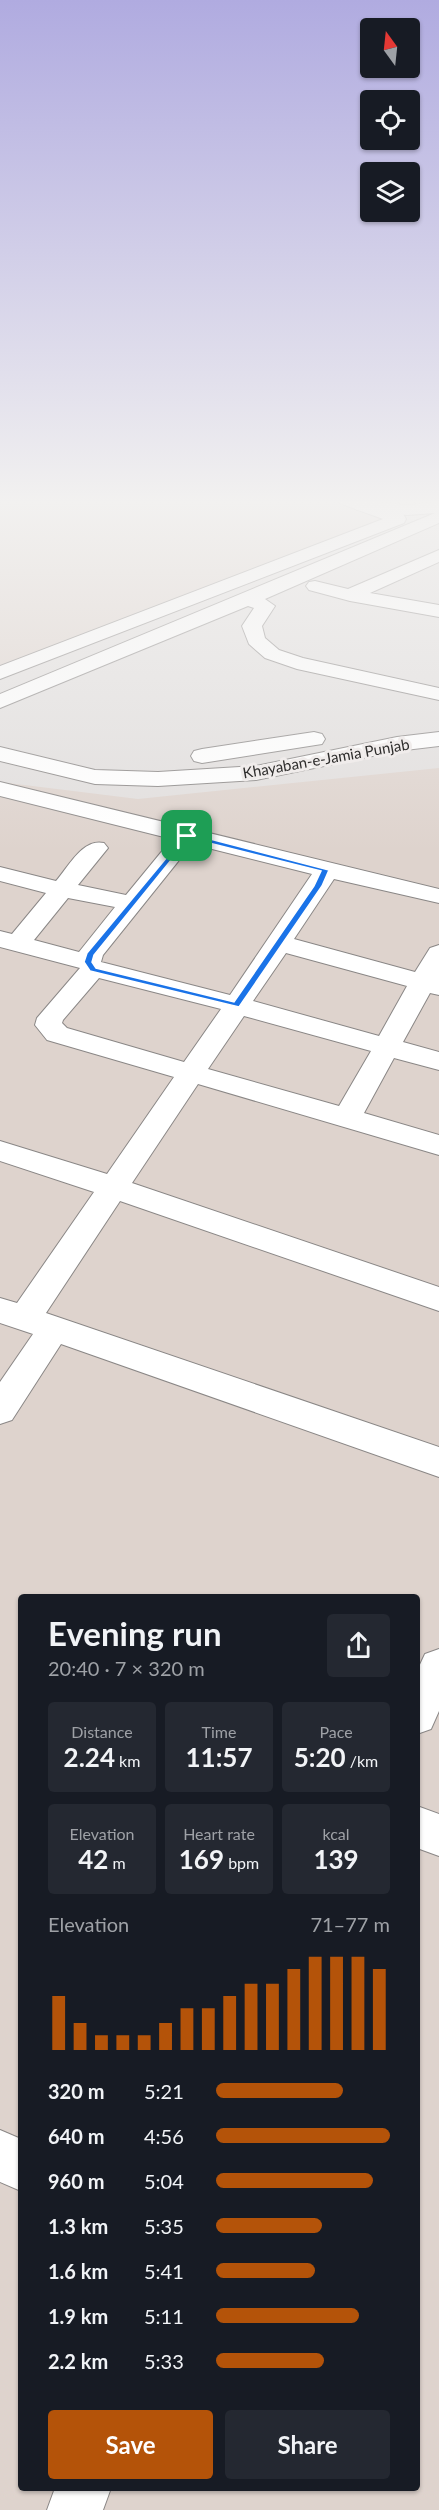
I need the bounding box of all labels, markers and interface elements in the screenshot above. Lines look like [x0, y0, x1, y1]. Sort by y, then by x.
north arrow [360, 18, 420, 78]
map controls [360, 18, 420, 222]
button: locate [360, 90, 420, 150]
button: layers [360, 162, 420, 222]
street label: Khayaban-e-Jamia Punjab [241, 734, 411, 782]
pin [161, 810, 212, 861]
icon: arrive [170, 819, 203, 852]
text: Evening run [48, 1613, 222, 1653]
button: share [327, 1614, 390, 1677]
text: 20:40 · 7 × 320 m [48, 1656, 205, 1680]
text: Distance [71, 1722, 133, 1741]
text: Time [202, 1722, 236, 1741]
text: Pace [319, 1722, 353, 1741]
text: 2.24 [64, 1741, 115, 1773]
text: 11:57 [185, 1741, 253, 1773]
text: 5:20 [294, 1741, 346, 1773]
text: km [115, 1751, 140, 1770]
text: /km [346, 1751, 378, 1770]
text: Elevation [70, 1824, 135, 1843]
text: Heart rate [183, 1824, 255, 1843]
text: kcal [322, 1824, 350, 1843]
text: 42 [78, 1843, 108, 1875]
text: 169 [179, 1843, 224, 1875]
text: 139 [313, 1843, 359, 1875]
text: m [108, 1853, 126, 1872]
text: bpm [224, 1853, 259, 1872]
text: Elevation [48, 1912, 129, 1936]
text: 71–77 m [310, 1912, 390, 1936]
text: 320 m [48, 2079, 104, 2103]
text: 5:21 [144, 2079, 184, 2103]
text: 640 m [48, 2124, 104, 2148]
text: 4:56 [144, 2124, 184, 2148]
text: 960 m [48, 2169, 104, 2193]
text: 5:04 [144, 2169, 184, 2193]
text: 1.3 km [48, 2214, 108, 2238]
text: 5:35 [144, 2214, 184, 2238]
text: 1.6 km [48, 2259, 108, 2283]
text: 5:41 [144, 2259, 184, 2283]
text: 1.9 km [48, 2304, 108, 2328]
text: 5:11 [144, 2304, 184, 2328]
text: 2.2 km [48, 2349, 108, 2373]
text: 5:33 [144, 2349, 184, 2373]
button: Save [48, 2410, 213, 2479]
button: Share [225, 2410, 390, 2479]

